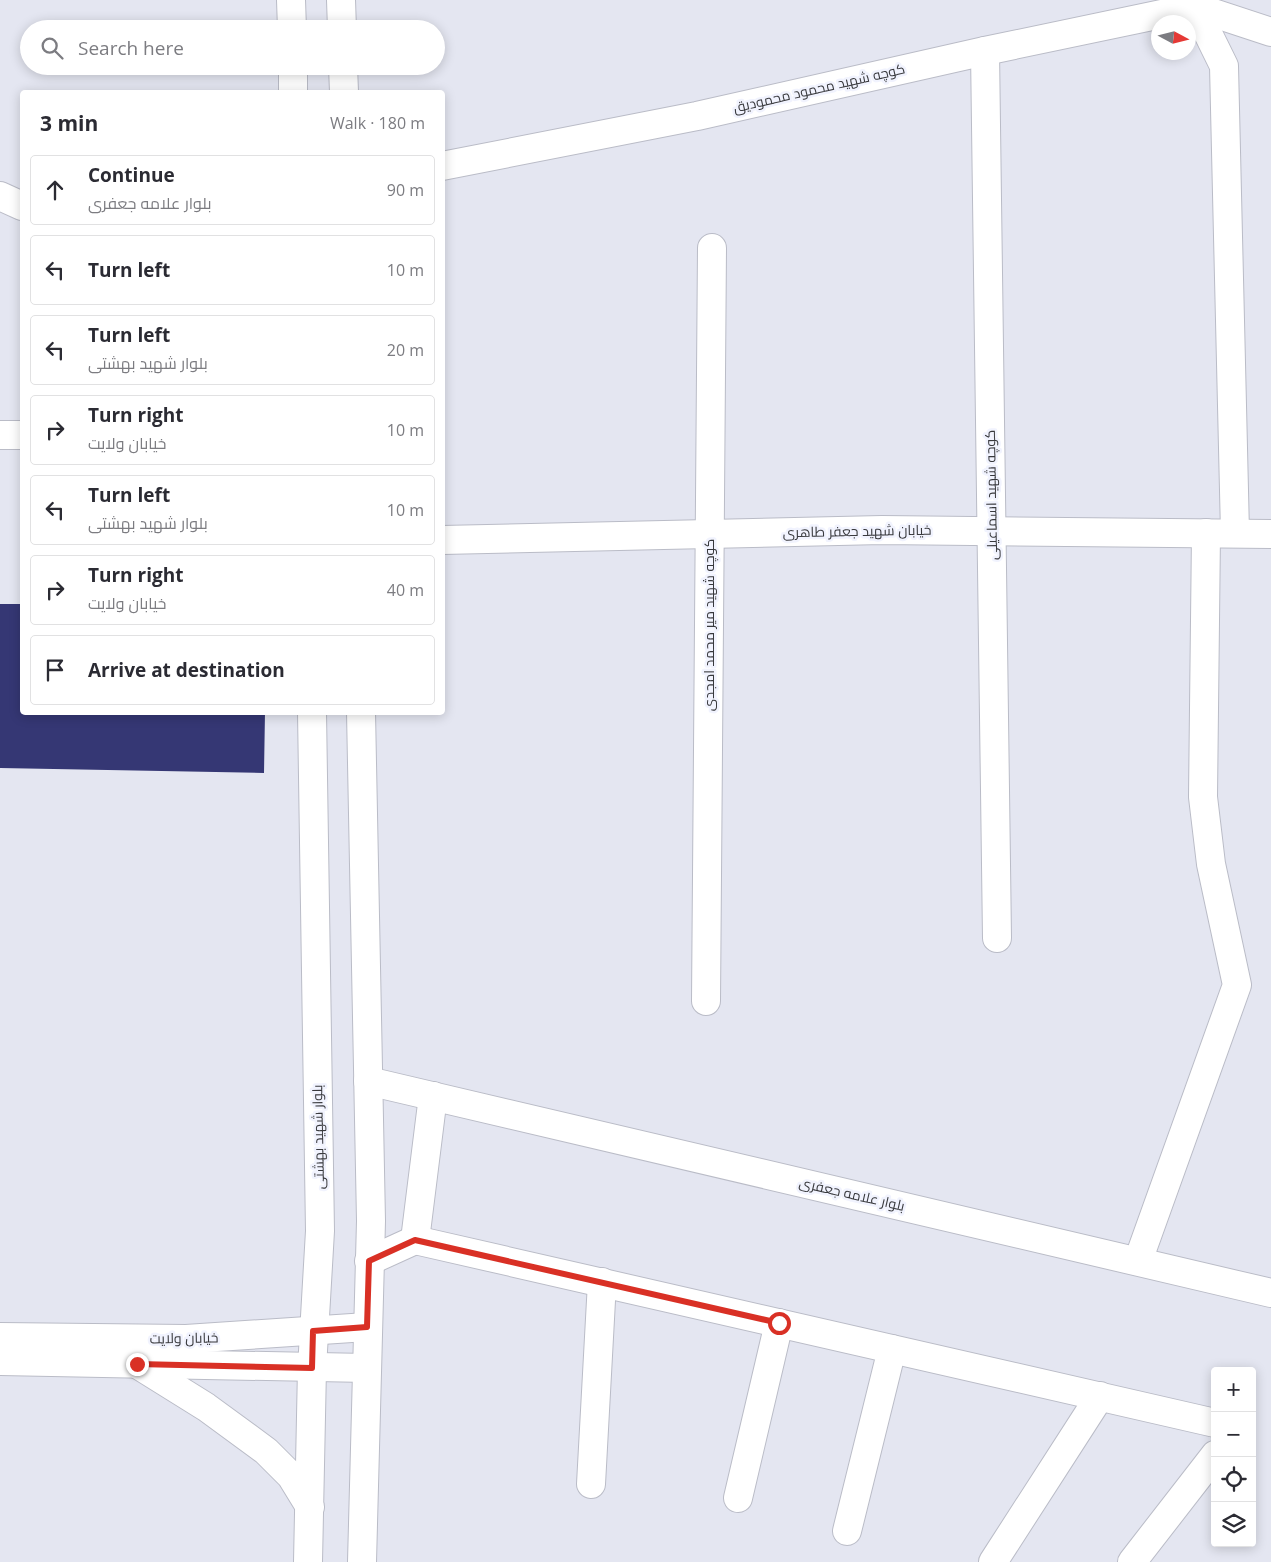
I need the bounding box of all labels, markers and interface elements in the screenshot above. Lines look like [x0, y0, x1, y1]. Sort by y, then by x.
north arrow [1151, 15, 1196, 60]
search box [20, 20, 445, 75]
icon: search [38, 34, 66, 62]
text: Search here [78, 35, 184, 61]
street label: کوچه شهید محمود محمودیق [731, 58, 907, 118]
text: 3 min [40, 109, 98, 137]
text: Walk · 180 m [330, 112, 425, 134]
text: Continue [88, 162, 175, 188]
icon: ahead [41, 176, 69, 204]
text: 90 m [387, 179, 424, 201]
text: بلوار علامه جعفری [88, 192, 211, 214]
icon: left [41, 256, 69, 284]
text: Turn left [88, 257, 170, 283]
text: 10 m [387, 259, 424, 281]
text: Turn left [88, 322, 170, 348]
icon: left [41, 336, 69, 364]
text: 20 m [387, 339, 424, 361]
text: بلوار شهید بهشتی [88, 352, 208, 374]
text: Turn right [88, 402, 183, 428]
icon: right [41, 416, 69, 444]
text: 10 m [387, 419, 424, 441]
street label: کوچه شهید اسماعیلی [980, 430, 1002, 560]
text: خیابان ولایت [88, 432, 166, 454]
text: Turn left [88, 482, 170, 508]
icon: left [41, 496, 69, 524]
text: 10 m [387, 499, 424, 521]
text: بلوار شهید بهشتی [88, 512, 208, 534]
street label: خیابان شهید جعفر طاهری [782, 520, 932, 541]
street label: کوچه شهید میر محمد امجدی [699, 539, 719, 711]
text: Turn right [88, 562, 183, 588]
icon: right [41, 576, 69, 604]
text: 40 m [387, 579, 424, 601]
text: خیابان ولایت [88, 592, 166, 614]
icon: arrive [41, 656, 69, 684]
text: Arrive at destination [88, 657, 285, 683]
street label: بلوار شهید بهشتی [307, 1084, 328, 1190]
street label: بلوار علامه جعفری [797, 1172, 907, 1215]
route start [768, 1312, 791, 1335]
street label: خیابان ولایت [149, 1327, 218, 1348]
route end [126, 1353, 149, 1376]
map controls [1211, 1367, 1256, 1547]
button: + [1211, 1367, 1256, 1412]
button: − [1211, 1412, 1256, 1457]
button: locate [1211, 1457, 1256, 1502]
button: layers [1211, 1502, 1256, 1547]

